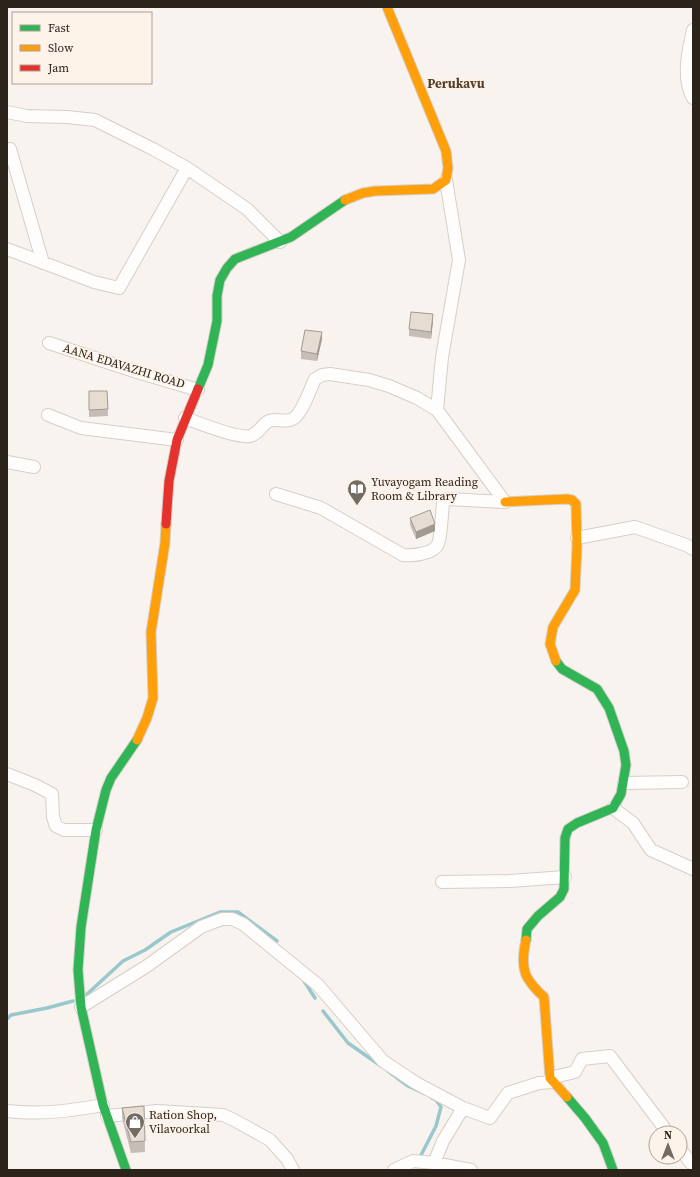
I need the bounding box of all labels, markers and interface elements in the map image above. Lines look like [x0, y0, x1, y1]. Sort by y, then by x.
legend [12, 12, 152, 84]
text: Fast [48, 20, 70, 36]
text: Slow [48, 40, 74, 56]
text: Jam [47, 60, 69, 76]
district label: Perukavu [427, 75, 485, 92]
street label: AANA EDAVAZHI ROAD [61, 340, 187, 392]
place label: Yuvayogam Reading Room & Library [371, 474, 478, 504]
library icon: Yuvayogam Reading Room & Library [346, 478, 368, 506]
place label: Ration Shop, Vilavoorkal [149, 1107, 217, 1137]
shop icon: Ration Shop, Vilavoorkal [124, 1111, 146, 1139]
north arrow [648, 1125, 688, 1165]
text: N [664, 1128, 672, 1143]

